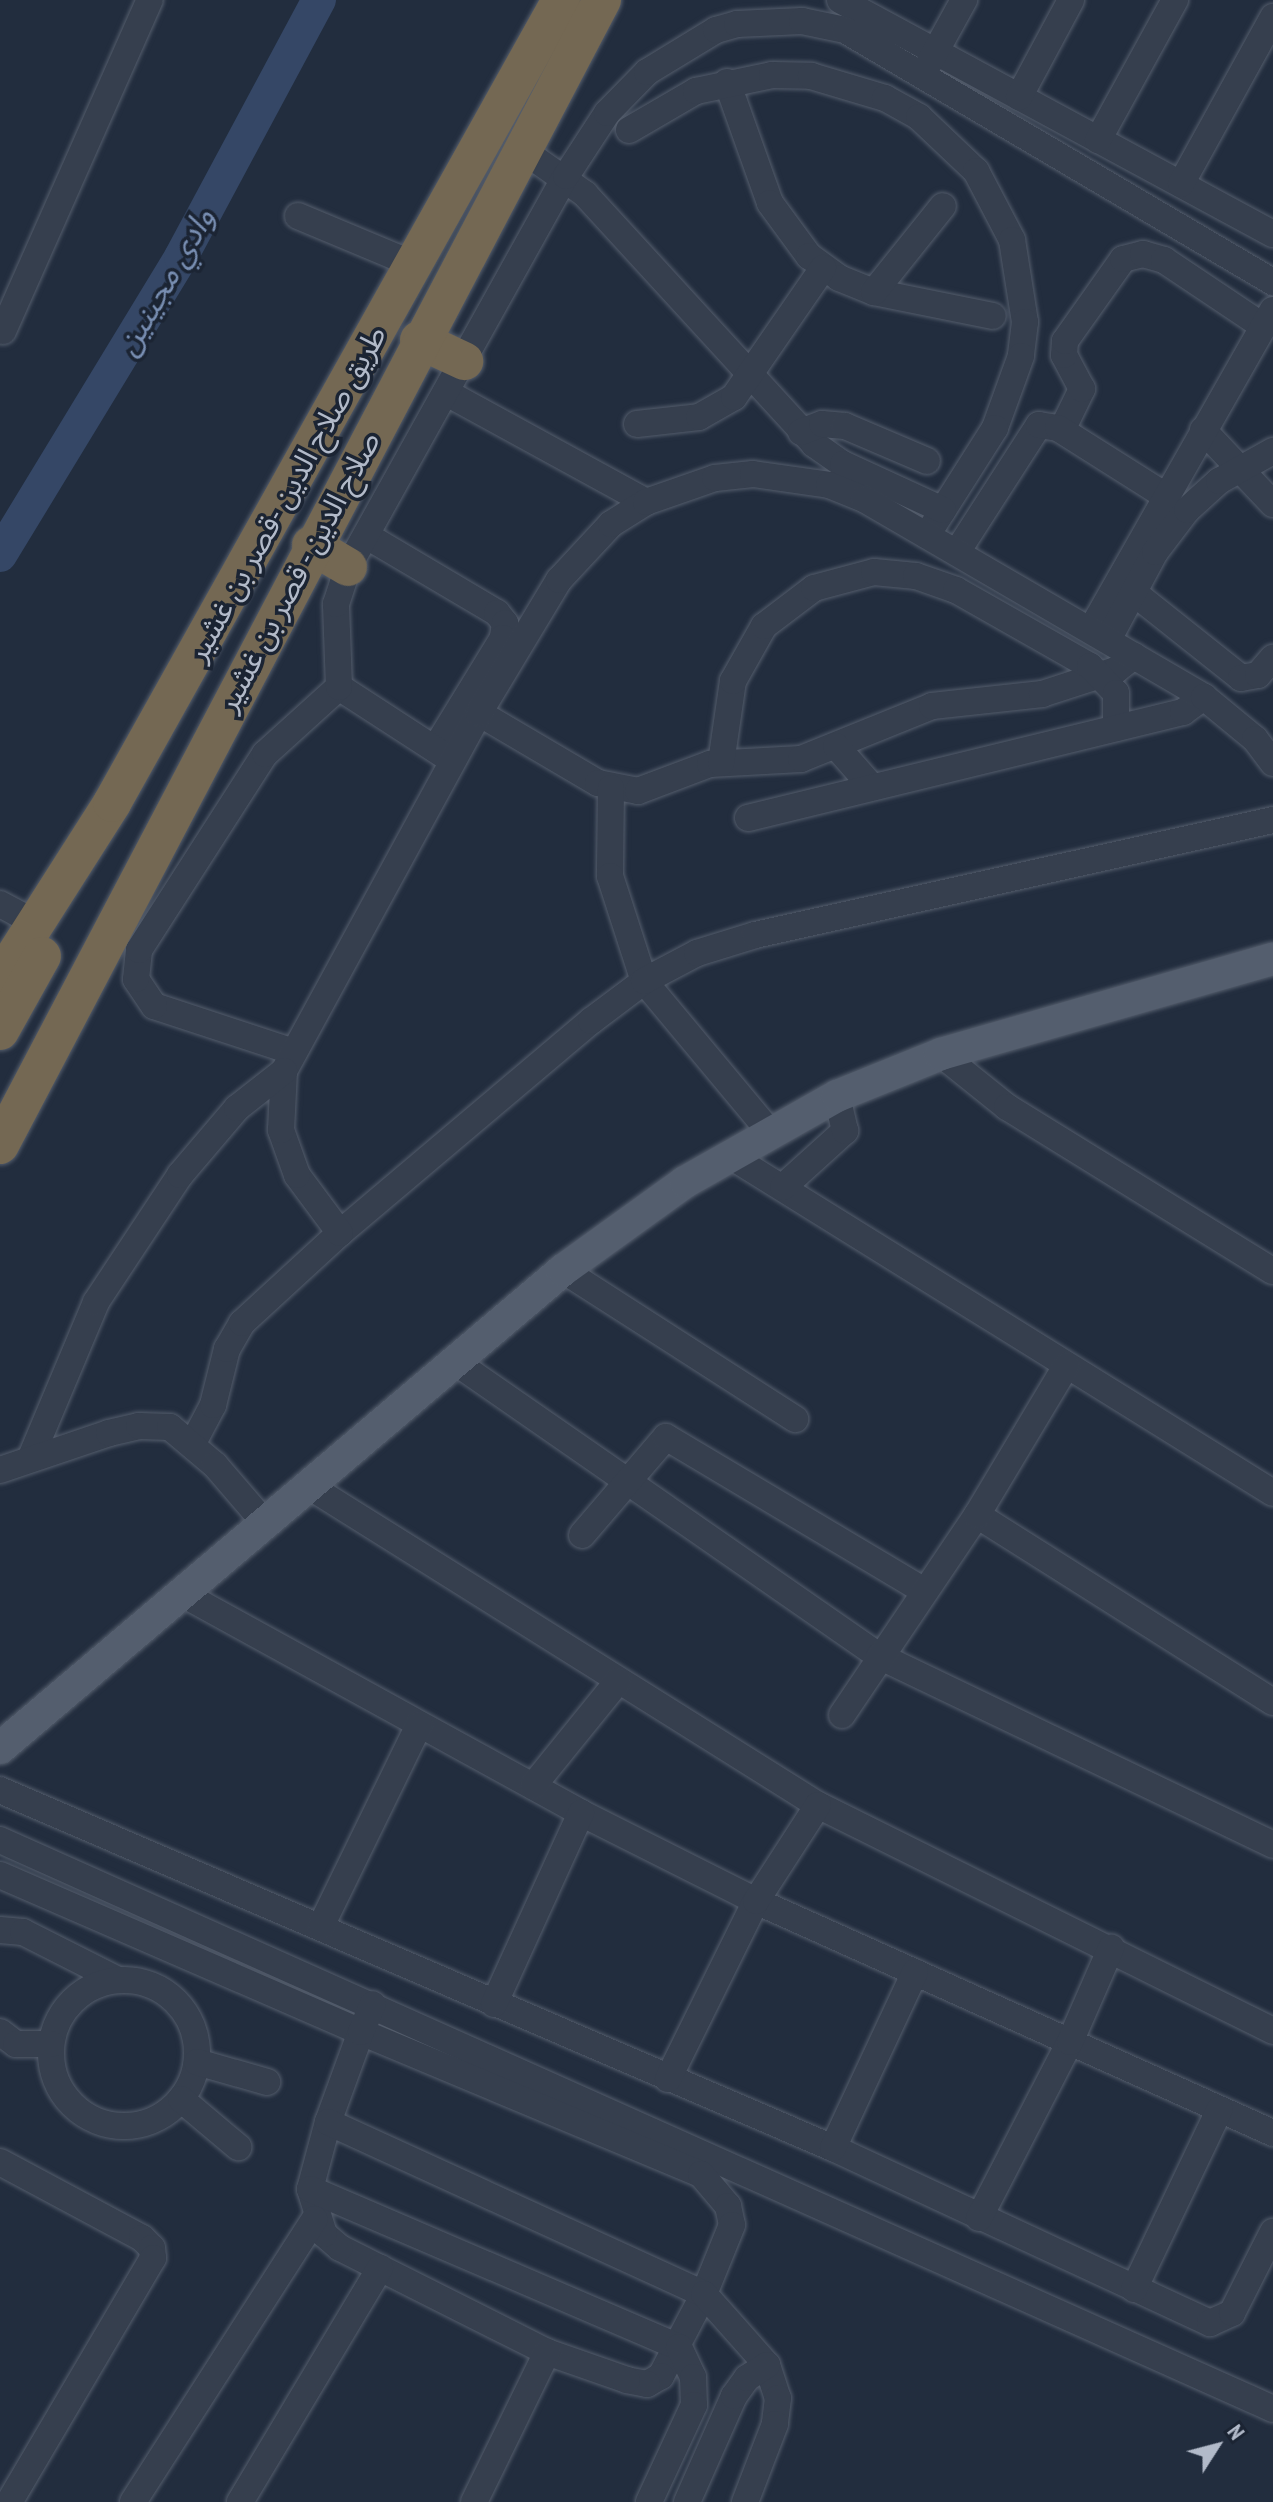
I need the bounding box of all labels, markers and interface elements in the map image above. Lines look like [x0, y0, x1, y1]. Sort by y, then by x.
water label: وادي مجينين [106, 201, 222, 361]
street label: طريق صلاح الدين -قصر بن غشير [179, 319, 393, 667]
street label: صلاح الدين - قصر بن غشير [208, 424, 388, 718]
north arrow [1177, 2406, 1257, 2486]
text: N [1222, 2419, 1251, 2445]

